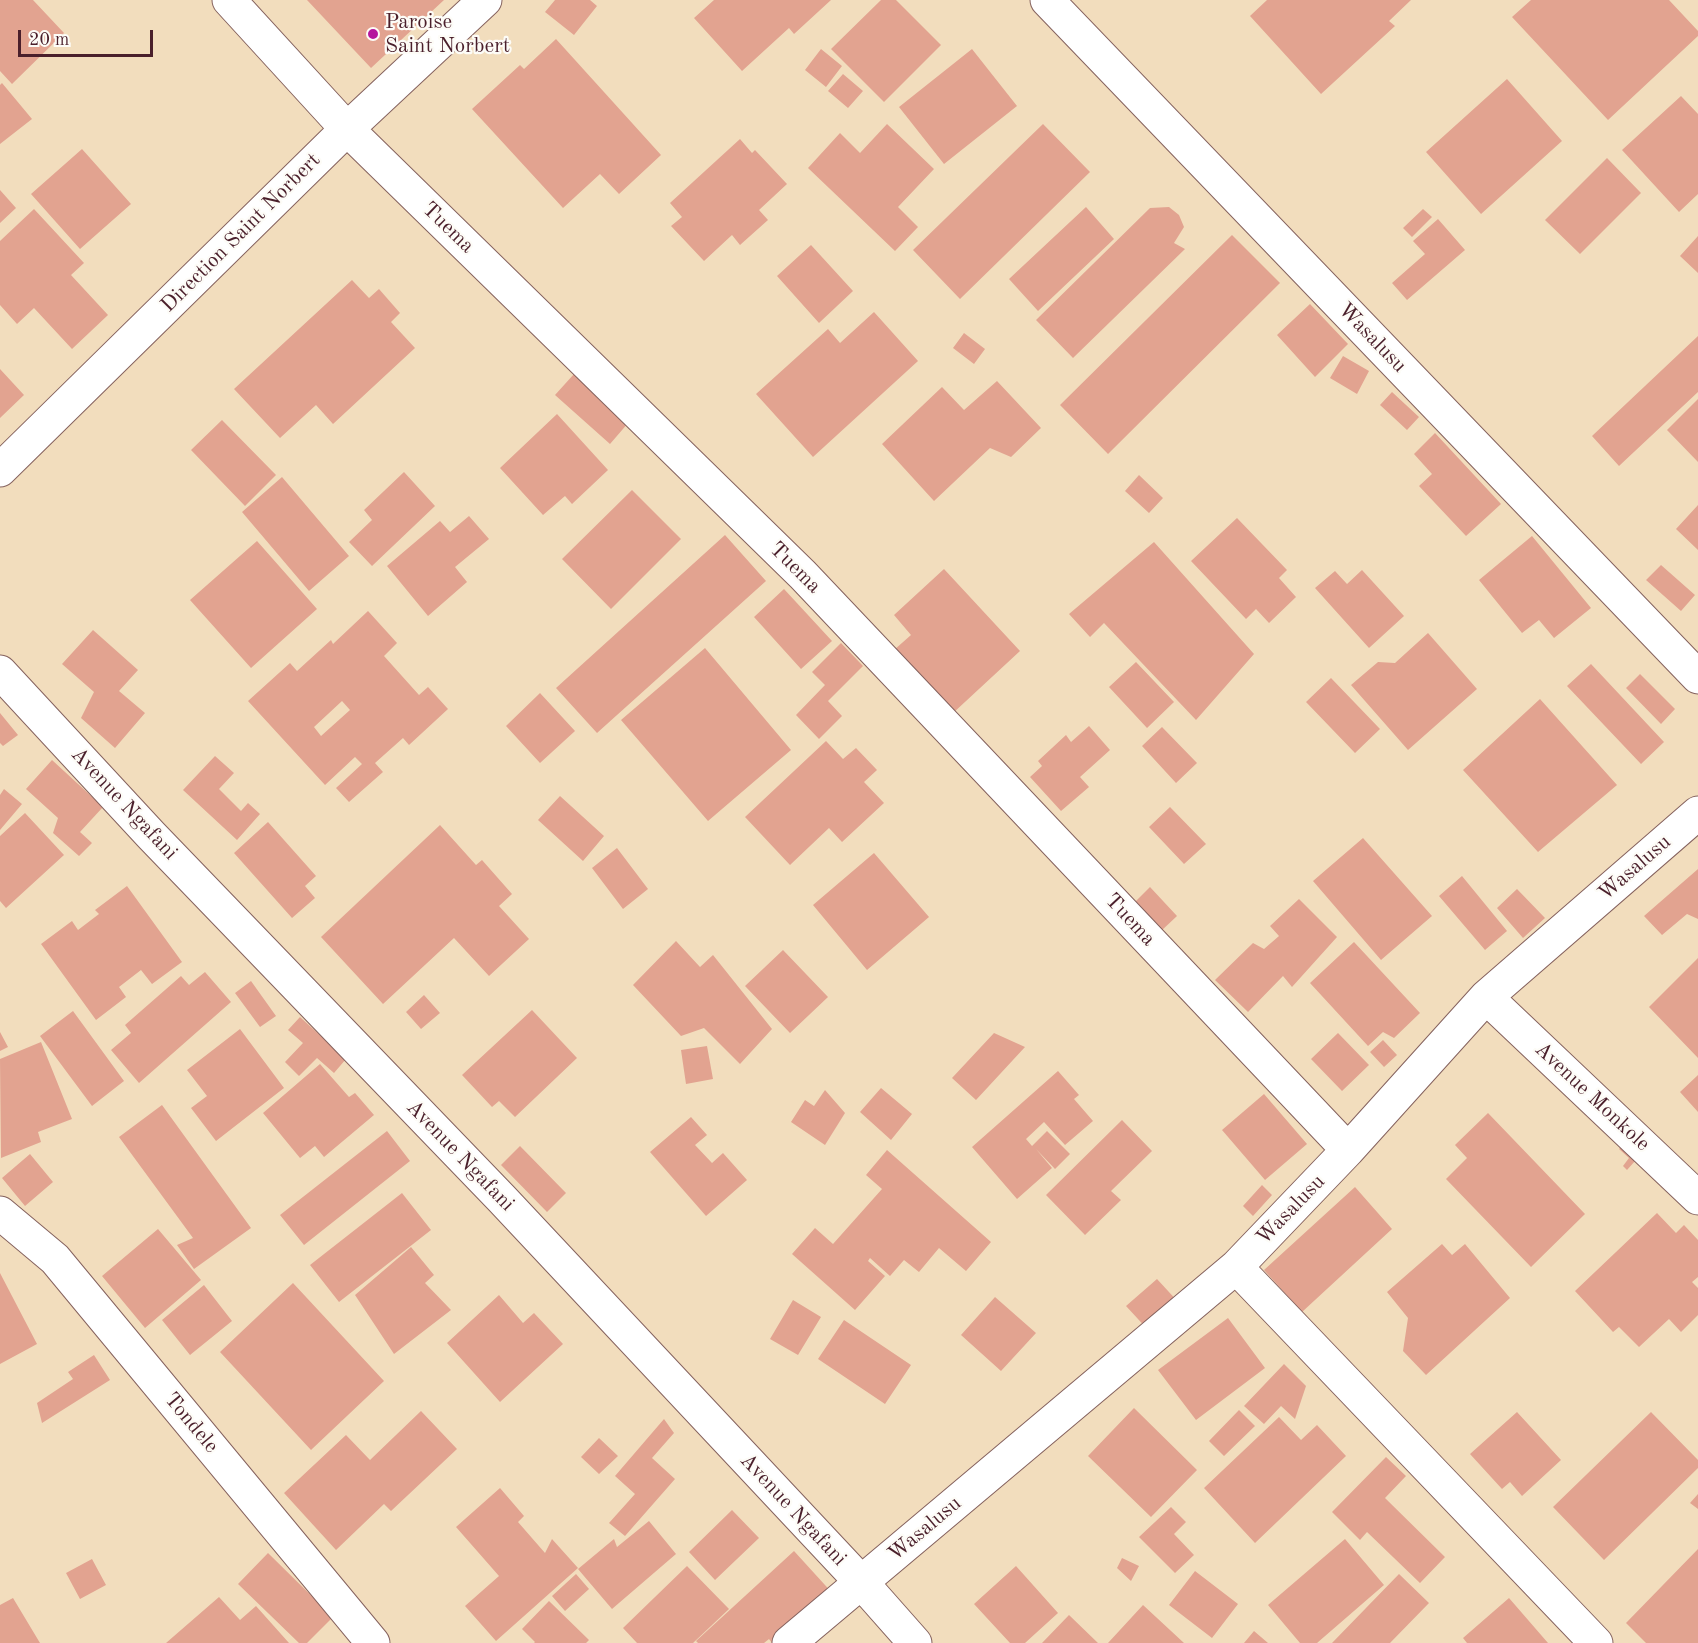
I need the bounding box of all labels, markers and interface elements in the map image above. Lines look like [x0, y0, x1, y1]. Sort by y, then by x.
place label: Paroise Saint Norbert [385, 9, 510, 59]
scale bar [21, 18, 156, 56]
marker: Paroise Saint Norbert [366, 27, 380, 41]
text: 20 m [29, 31, 69, 49]
street label: Direction Saint Norbert [156, 148, 326, 318]
street label: Tuema [417, 197, 479, 259]
street label: Wasalusu [1332, 298, 1412, 378]
street label: Tuema [764, 537, 826, 599]
street label: Avenue Ngafani [65, 742, 183, 866]
street label: Wasalusu [1594, 830, 1676, 906]
street label: Tuema [1099, 888, 1161, 952]
street label: Avenue Monkole [1529, 1037, 1655, 1157]
street label: Avenue Ngafani [401, 1095, 519, 1217]
street label: Wasalusu [1251, 1170, 1331, 1250]
street label: Tondele [158, 1388, 224, 1458]
street label: Avenue Ngafani [734, 1448, 852, 1572]
street label: Wasalusu [883, 1491, 967, 1567]

